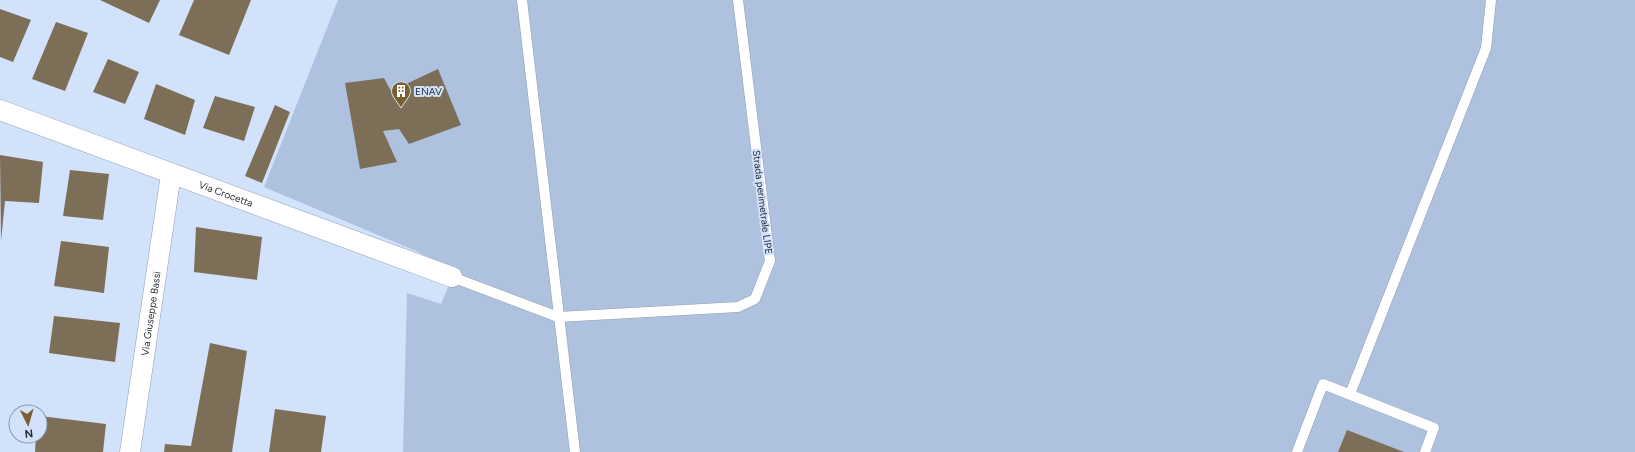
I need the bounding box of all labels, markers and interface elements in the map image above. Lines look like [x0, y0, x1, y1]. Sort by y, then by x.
building icon: ENAV [390, 80, 412, 108]
place label: ENAV [415, 85, 442, 98]
street label: Strada perimetrale LIPE [750, 149, 775, 255]
street label: Via Crocetta [197, 178, 255, 210]
street label: Via Giuseppe Bassi [138, 270, 164, 357]
north arrow [8, 404, 48, 444]
text: N [24, 427, 34, 440]

